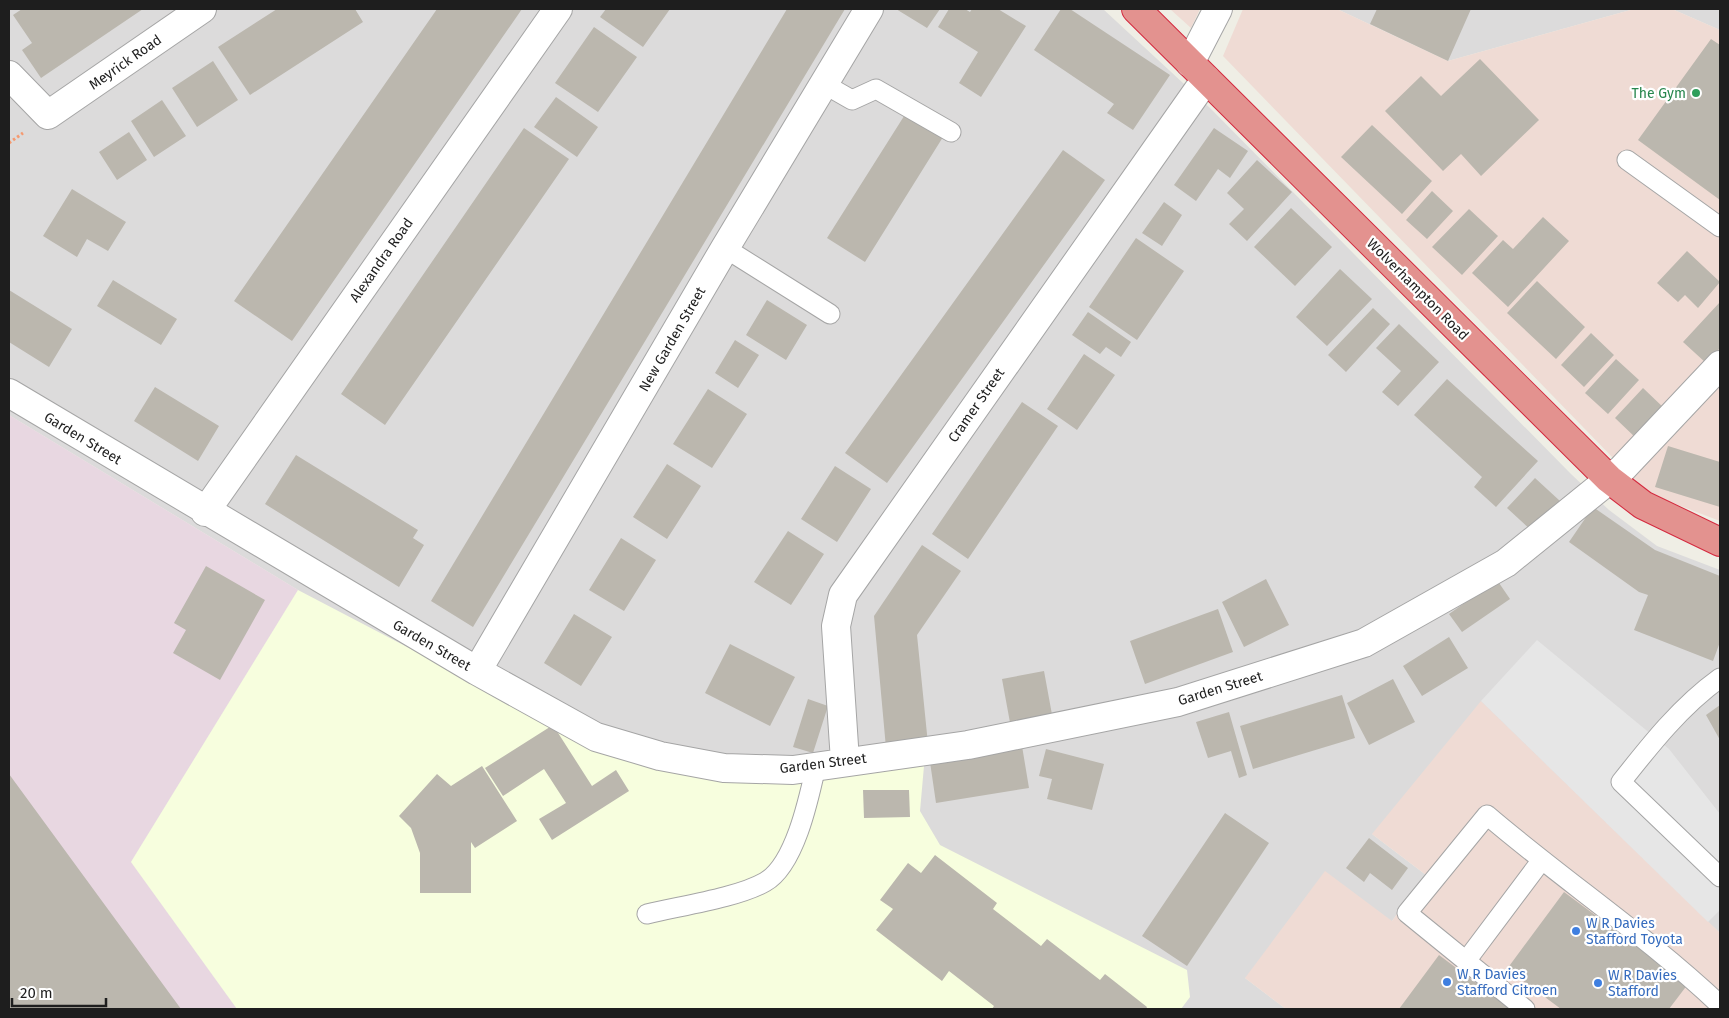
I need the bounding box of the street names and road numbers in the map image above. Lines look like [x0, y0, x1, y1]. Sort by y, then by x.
street label: Meyrick Road [86, 31, 165, 94]
street label: Alexandra Road [346, 215, 417, 306]
street label: Wolverhampton Road [1363, 235, 1472, 344]
street label: New Garden Street [636, 283, 710, 395]
street label: Cramer Street [945, 364, 1009, 446]
street label: Garden Street [41, 409, 125, 469]
street label: Garden Street [390, 616, 475, 675]
street label: Garden Street [1176, 667, 1265, 709]
street label: Garden Street [779, 750, 868, 777]

